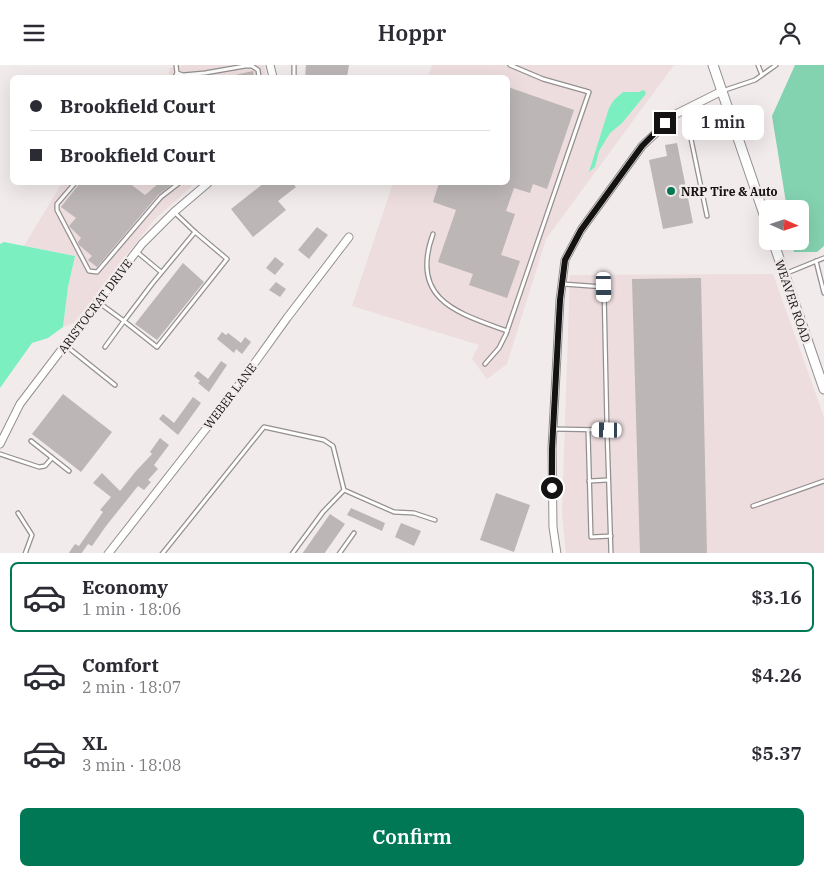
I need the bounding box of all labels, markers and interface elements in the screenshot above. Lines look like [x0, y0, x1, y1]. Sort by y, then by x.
text: Hoppr [378, 18, 446, 47]
icon: menu [20, 19, 48, 47]
icon: person [776, 19, 804, 47]
text: Brookfield Court [60, 94, 215, 118]
callout: 1 min [682, 105, 765, 141]
route end [654, 112, 676, 134]
text: 1 min [701, 112, 745, 132]
text: Brookfield Court [60, 143, 215, 167]
place label: NRP Tire & Auto [681, 184, 777, 199]
marker: NRP Tire & Auto [665, 185, 677, 197]
north arrow [759, 200, 809, 250]
map controls [759, 200, 809, 250]
street label: ARISTOCRAT DRIVE [55, 256, 135, 356]
street label: WEAVER ROAD [772, 258, 814, 344]
car [596, 272, 611, 302]
street label: WEBER LANE [200, 360, 260, 432]
car [591, 422, 622, 438]
route start [541, 477, 563, 499]
icon: car [22, 575, 67, 620]
text: Economy [82, 575, 168, 599]
text: $3.16 [751, 585, 802, 609]
text: 1 min · 18:06 [82, 599, 181, 619]
icon: car [22, 653, 67, 698]
text: Comfort [82, 653, 159, 677]
text: $4.26 [751, 663, 802, 687]
text: 2 min · 18:07 [82, 677, 181, 697]
icon: car [22, 731, 67, 776]
text: XL [82, 731, 108, 755]
text: $5.37 [751, 741, 802, 765]
text: 3 min · 18:08 [82, 755, 181, 775]
button: Confirm [20, 808, 804, 866]

